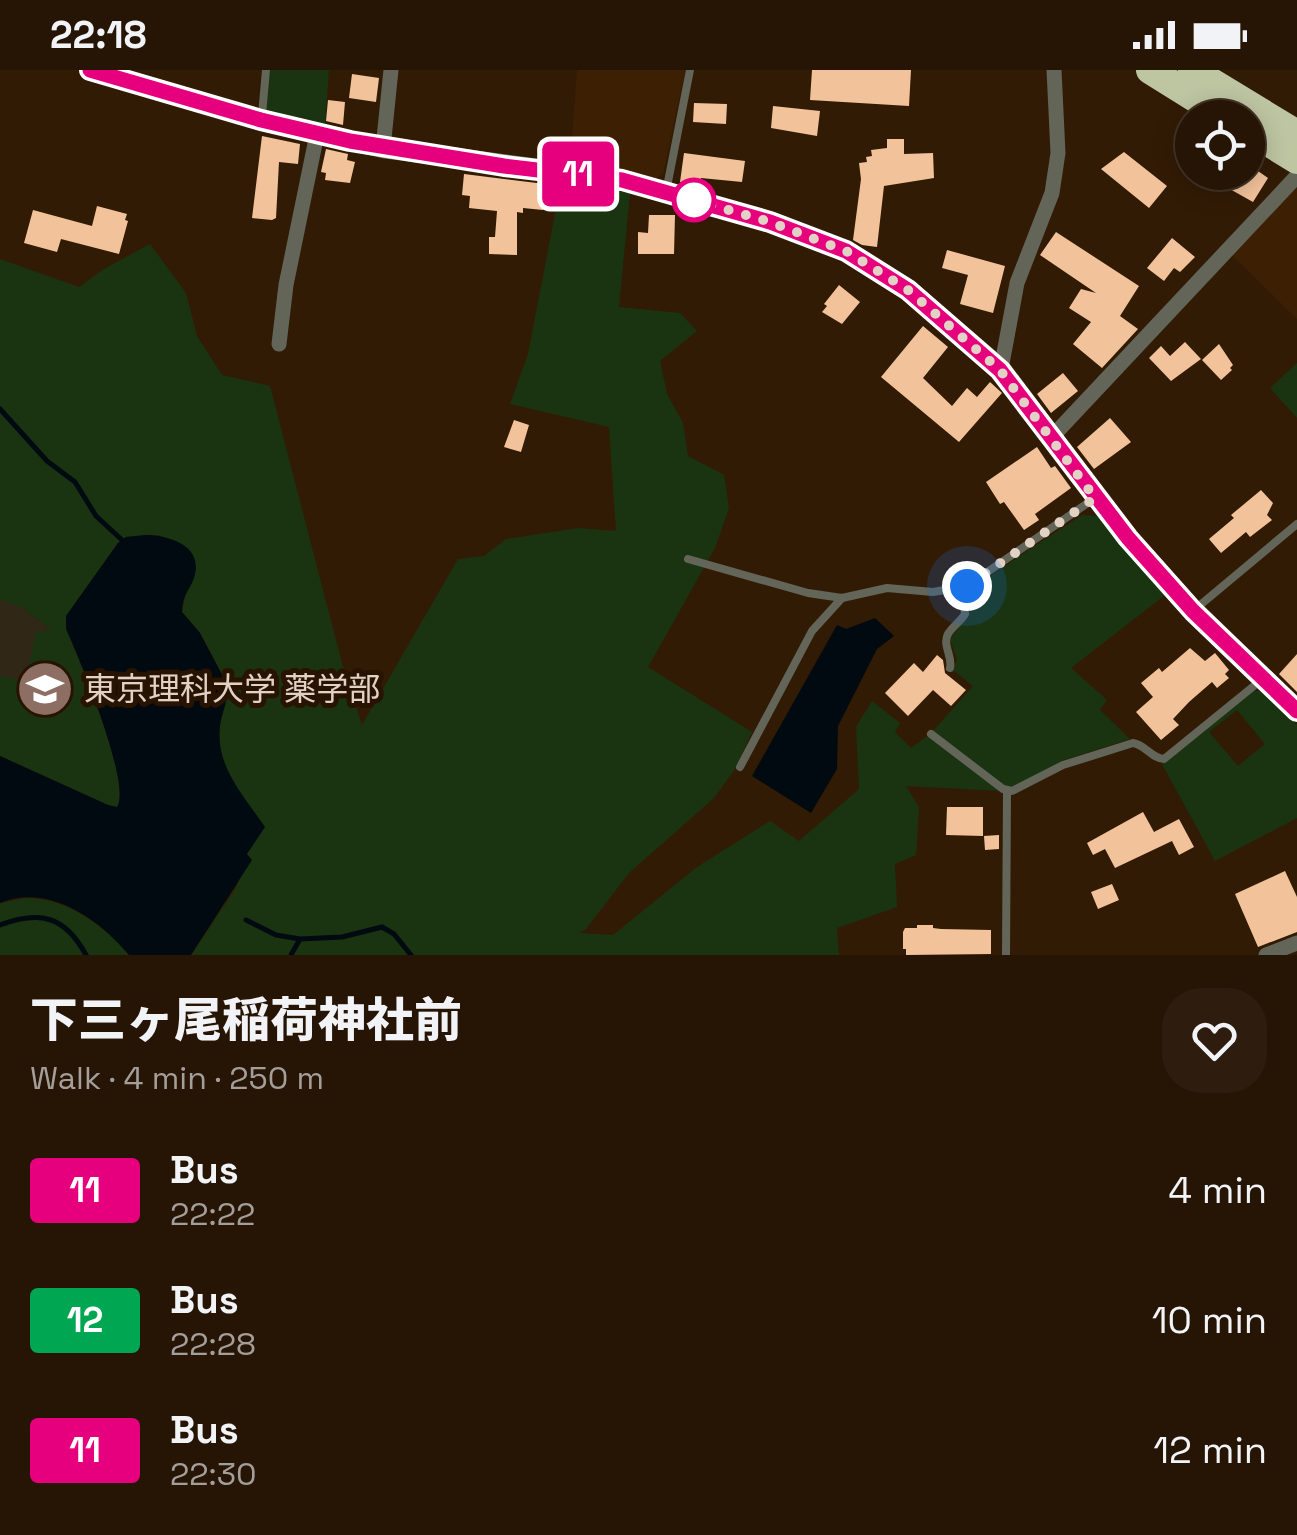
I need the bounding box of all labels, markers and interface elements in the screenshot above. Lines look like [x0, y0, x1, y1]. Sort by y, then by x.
text: 22:18 [50, 11, 146, 59]
map controls [1175, 100, 1265, 190]
button: locate [1175, 100, 1265, 190]
line badge: 11 [533, 142, 623, 206]
text: 11 [562, 152, 594, 196]
unlabelled marker [673, 179, 715, 221]
your location [942, 561, 992, 611]
school or university icon: 東京理科大学 薬学部 [15, 659, 75, 719]
place label: 東京理科大学 薬学部 [84, 669, 380, 709]
button: heart [1162, 988, 1267, 1093]
text: 下三ヶ尾稲荷神社前 [30, 990, 462, 1051]
text: Walk · 4 min · 250 m [30, 1058, 324, 1098]
text: Bus [170, 1146, 239, 1194]
text: 4 min [1168, 1166, 1267, 1214]
text: 11 [69, 1168, 101, 1212]
text: 22:22 [170, 1194, 255, 1234]
text: Bus [170, 1276, 239, 1324]
text: 10 min [1152, 1296, 1267, 1344]
text: 12 [67, 1298, 103, 1342]
text: 22:28 [170, 1324, 256, 1364]
text: Bus [170, 1406, 239, 1454]
text: 12 min [1153, 1426, 1267, 1474]
text: 11 [69, 1428, 101, 1472]
text: 22:30 [170, 1454, 257, 1494]

